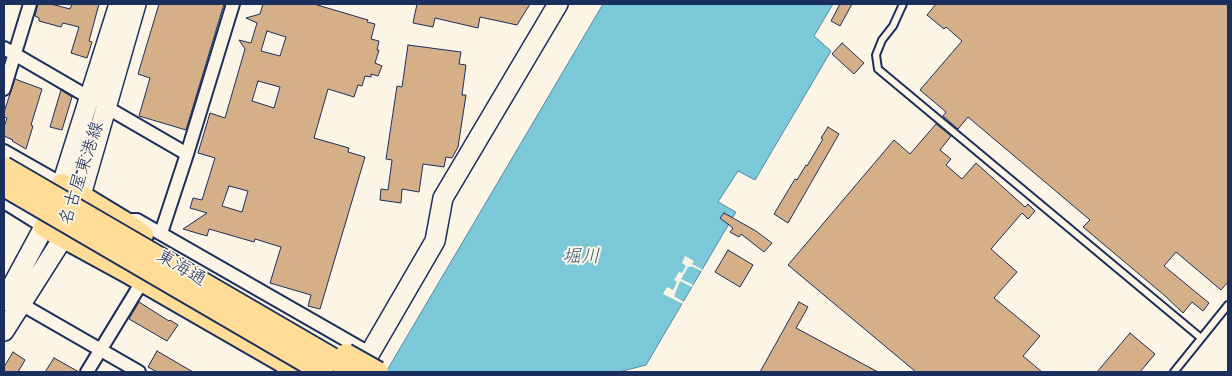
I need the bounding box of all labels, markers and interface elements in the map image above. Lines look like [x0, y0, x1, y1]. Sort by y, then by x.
street label: 名古屋東港線 [57, 119, 111, 229]
street label: 東海通 [151, 247, 209, 293]
water label: 堀川 [562, 248, 600, 270]

